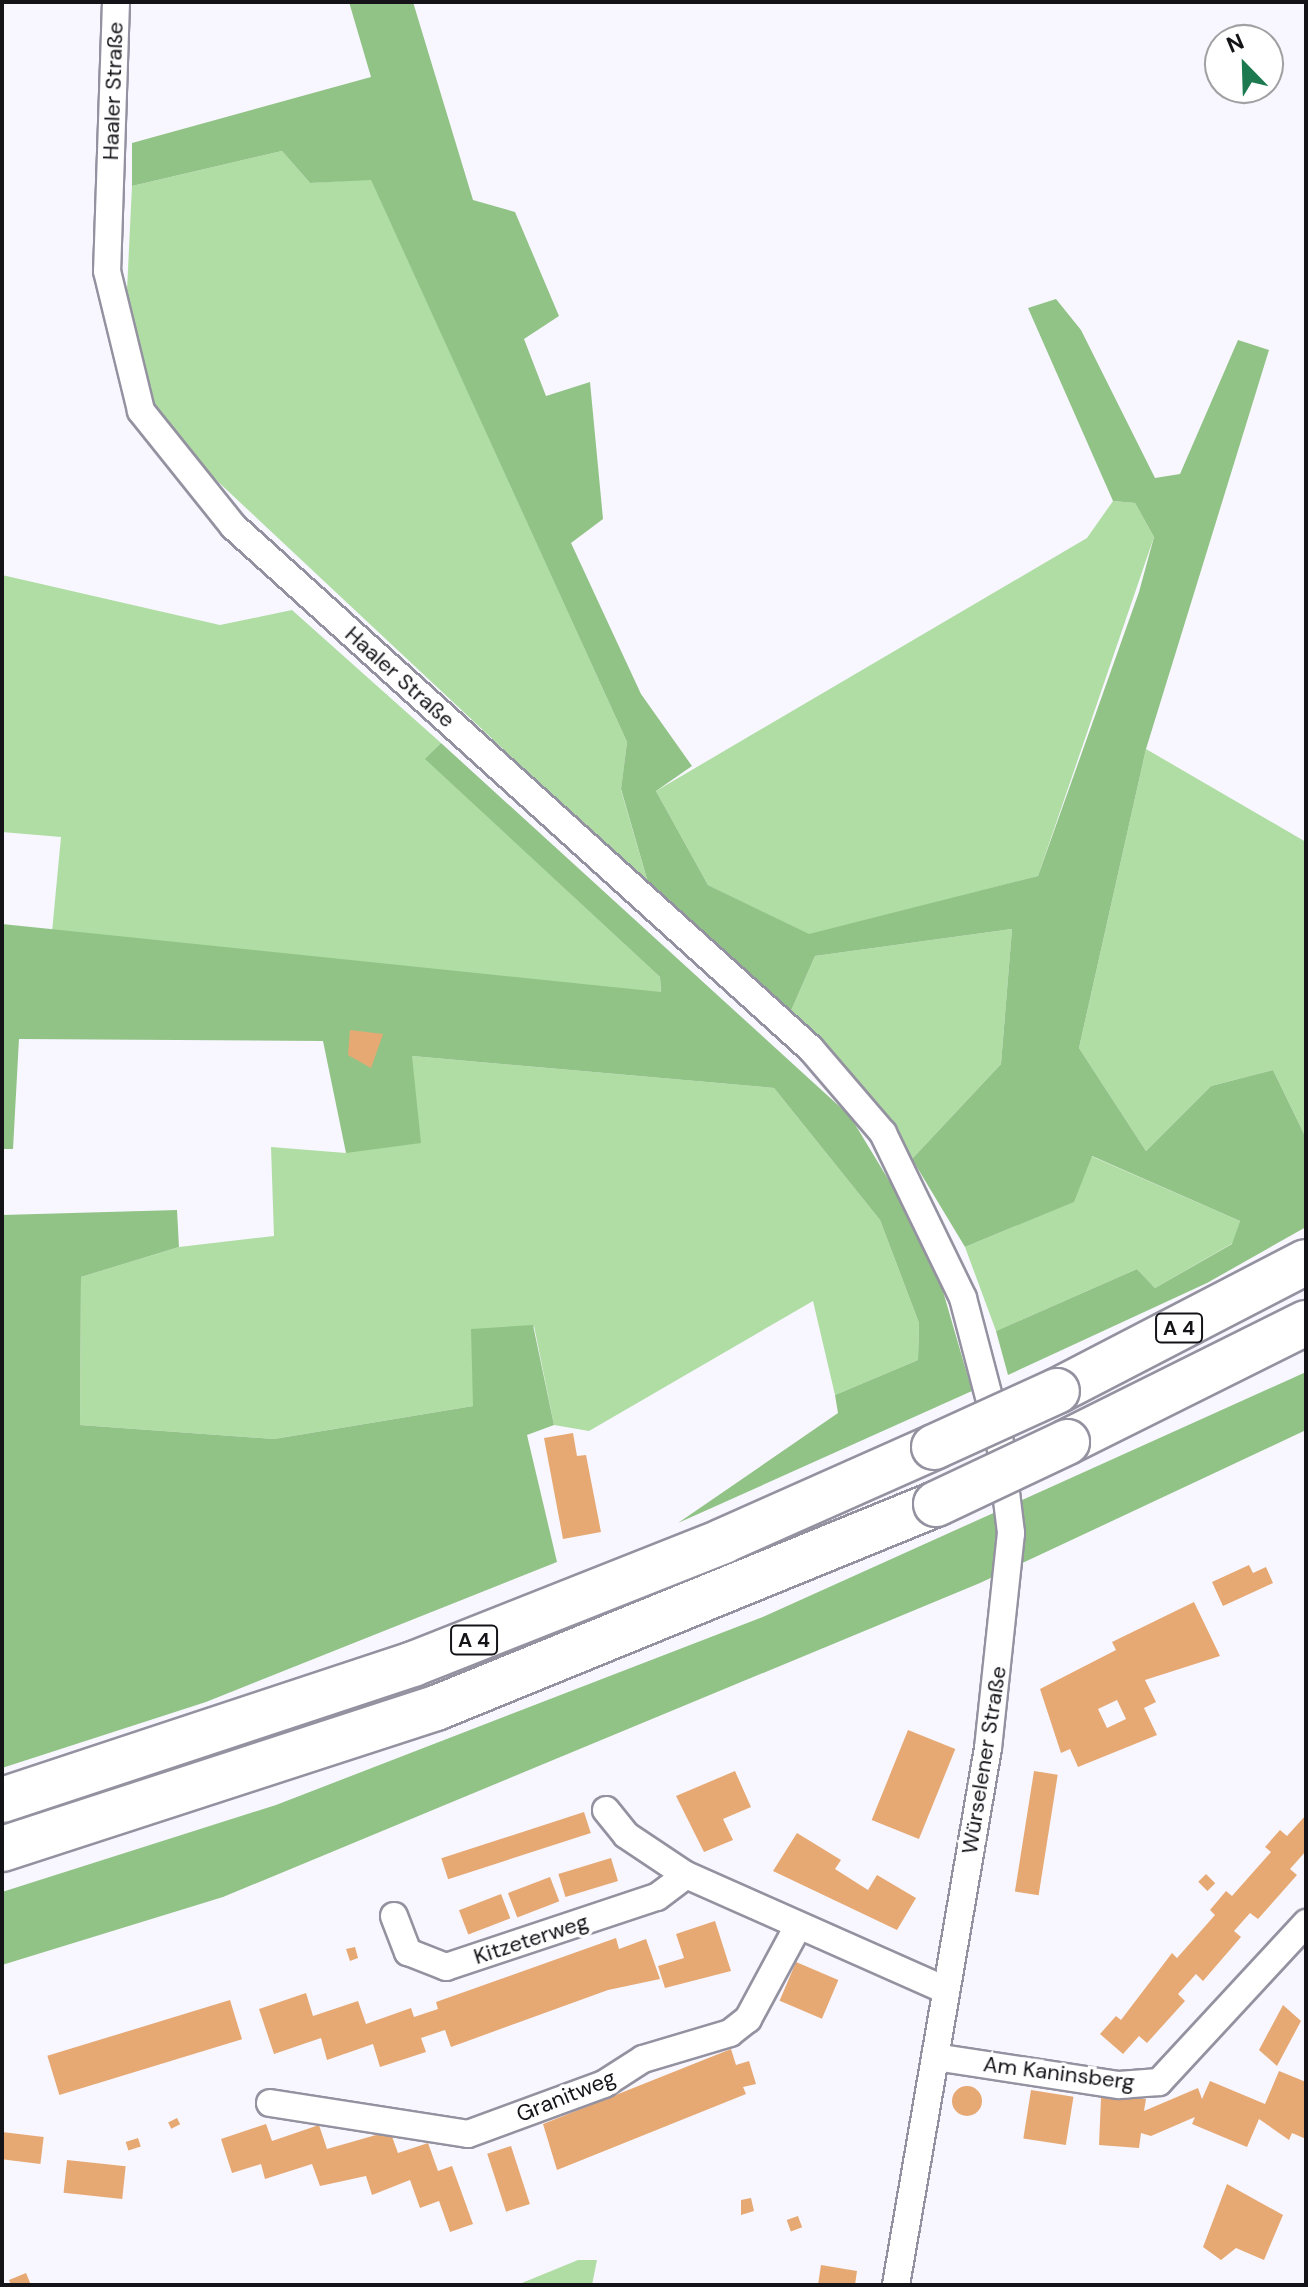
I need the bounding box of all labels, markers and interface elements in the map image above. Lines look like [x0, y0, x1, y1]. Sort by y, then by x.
street label: Haaler Straße [97, 21, 129, 161]
north arrow [1204, 24, 1284, 104]
text: N [1222, 27, 1248, 60]
street label: Haaler Straße [340, 621, 460, 733]
road number: A 4 [1155, 1312, 1203, 1344]
road number: A 4 [450, 1624, 498, 1656]
street label: Würselener Straße [956, 1664, 1012, 1856]
street label: Kitzeterweg [470, 1908, 592, 1970]
street label: Am Kaninsberg [982, 2051, 1136, 2095]
street label: Granitweg [513, 2064, 619, 2128]

